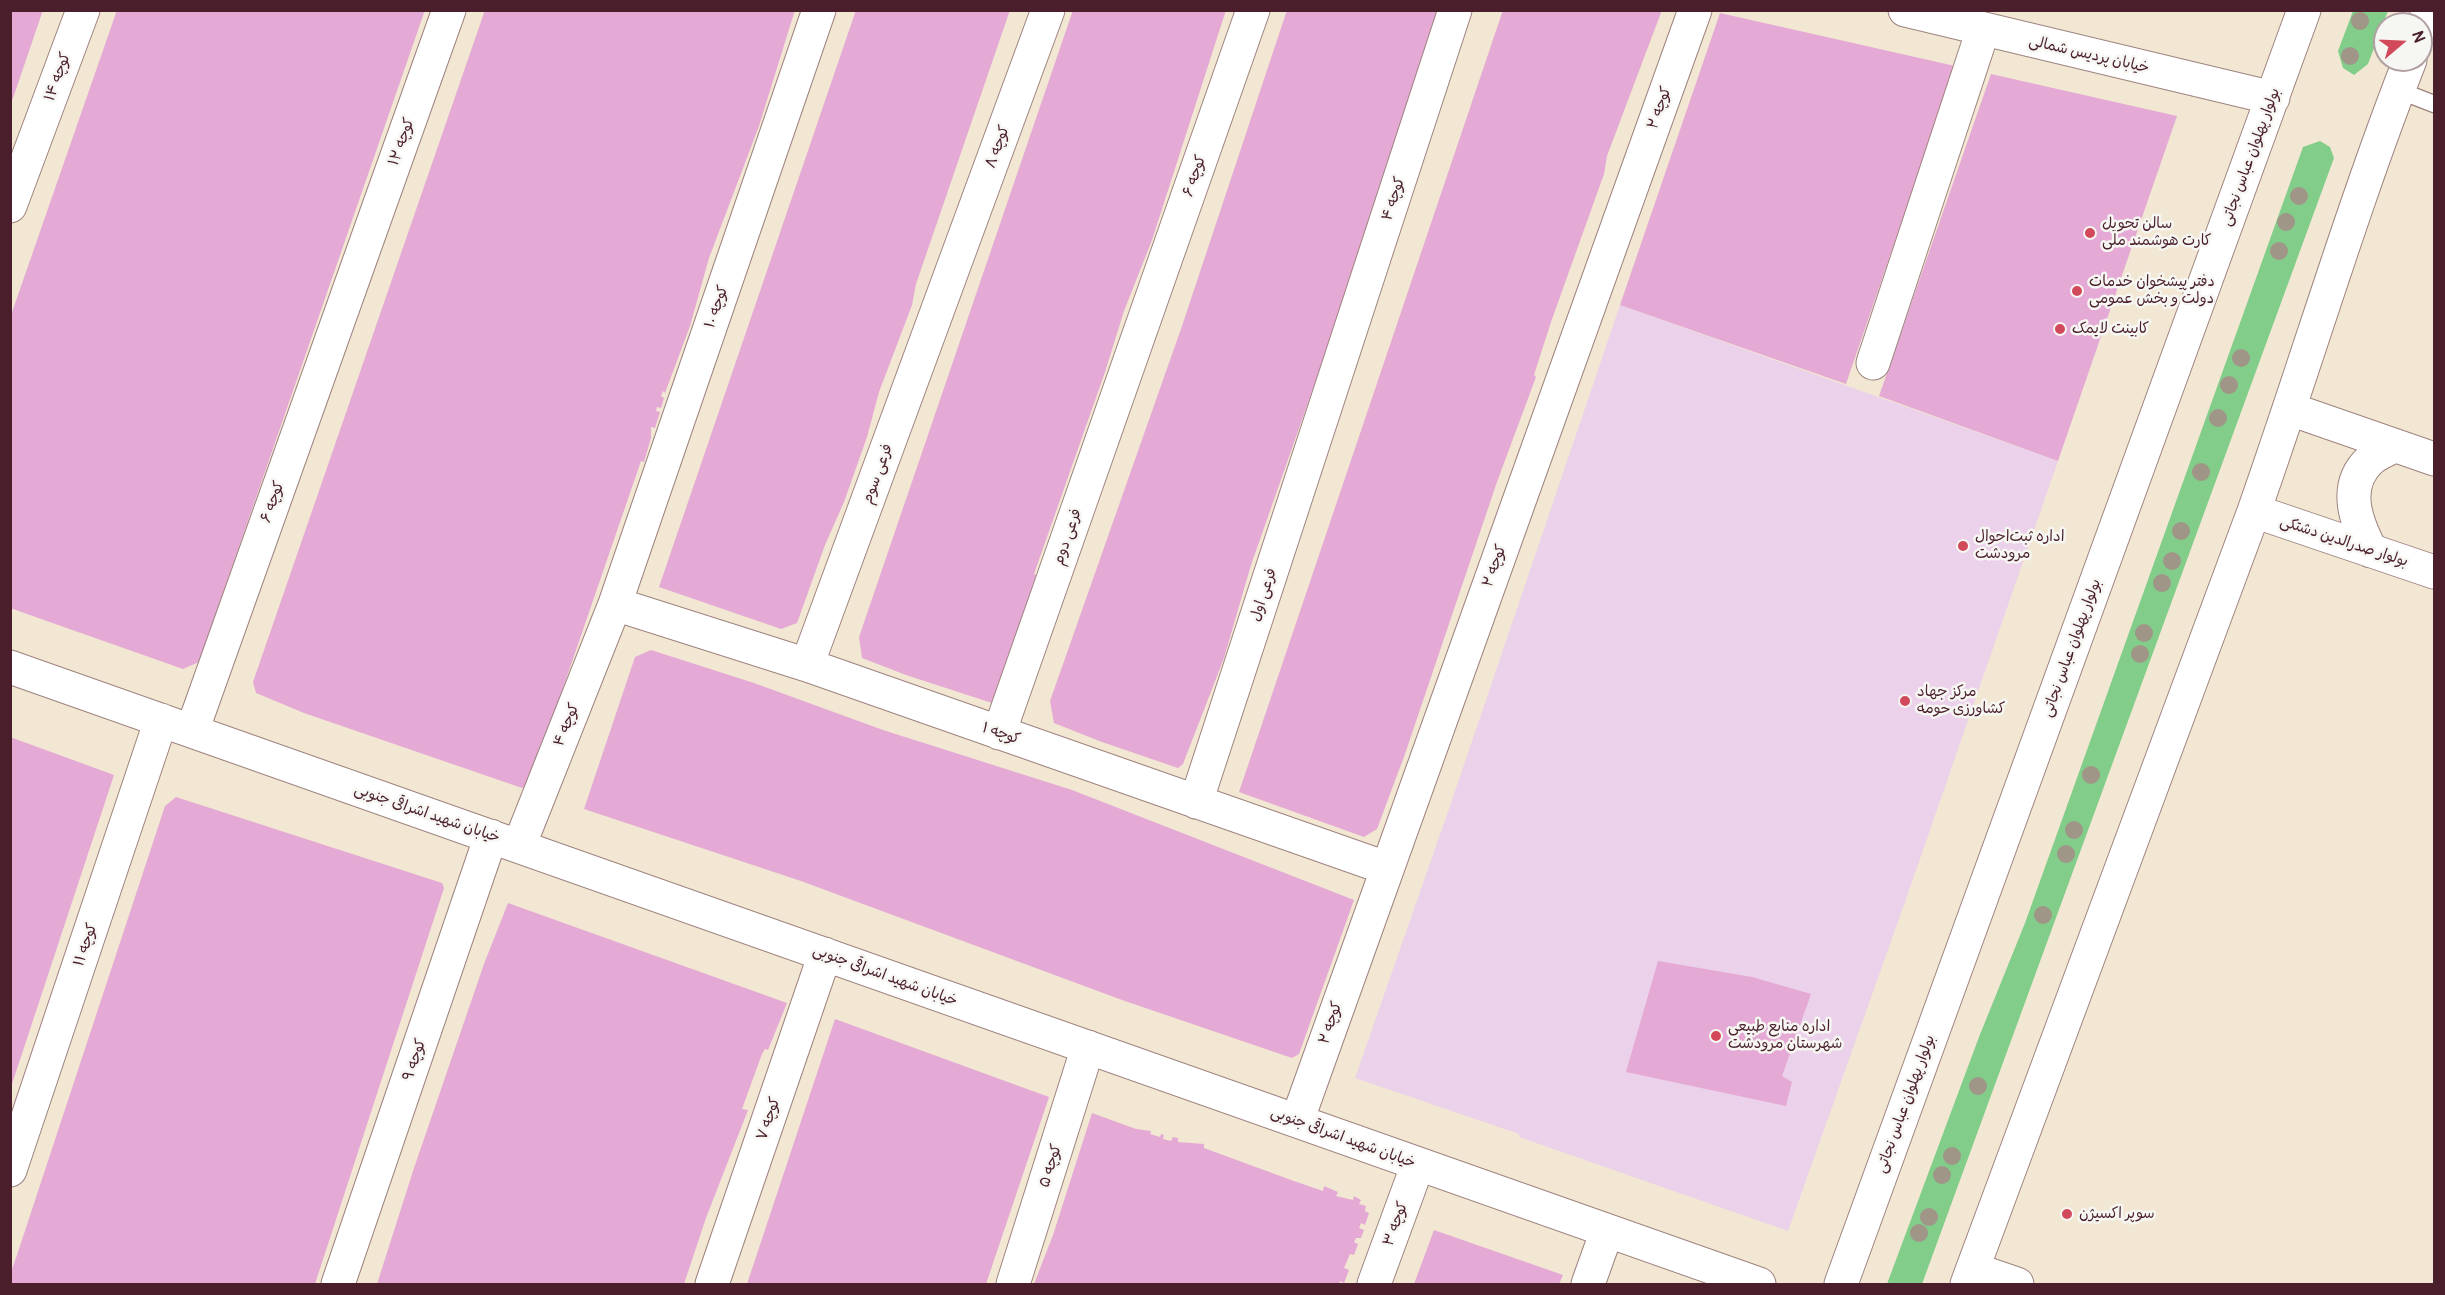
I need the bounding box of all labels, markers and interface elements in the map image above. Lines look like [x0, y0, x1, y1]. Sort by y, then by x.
north arrow [2373, 12, 2433, 72]
text: N [2407, 28, 2429, 45]
street label: خیابان پردیس شمالی [2027, 32, 2151, 78]
street label: کوچه ۱۴ [41, 50, 75, 104]
street label: کوچه ۲ [1644, 84, 1676, 132]
street label: بولوار پهلوان عباس نجاتی [2218, 85, 2284, 229]
street label: کوچه ۱۲ [385, 116, 419, 168]
street label: کوچه ۸ [982, 123, 1014, 171]
street label: کوچه ۶ [1180, 153, 1210, 199]
street label: کوچه ۴ [1378, 175, 1410, 223]
place label: سالن تحویل کارت هوشمند ملی [2102, 215, 2211, 250]
marker: سالن تحویل کارت هوشمند ملی [2083, 226, 2097, 240]
place label: دفتر پیشخوان خدمات دولت و بخش عمومی [2089, 273, 2215, 308]
street label: کوچه ۱۰ [701, 283, 733, 331]
marker: دفتر پیشخوان خدمات دولت و بخش عمومی [2070, 284, 2084, 298]
place label: کابینت لایمک [2072, 320, 2149, 338]
marker: کابینت لایمک [2053, 322, 2067, 336]
street label: فرعی سوم [859, 441, 897, 507]
street label: کوچه ۶ [257, 479, 289, 525]
street label: فرعی دوم [1050, 506, 1086, 568]
street label: بولوار صدرالدین دشتکی [2278, 513, 2410, 571]
place label: اداره ثبت‌احوال مرودشت [1975, 528, 2064, 563]
marker: اداره ثبت‌احوال مرودشت [1956, 539, 1970, 553]
street label: کوچه ۲ [1479, 542, 1511, 590]
street label: فرعی اول [1247, 566, 1281, 624]
street label: بولوار پهلوان عباس نجاتی [2039, 576, 2105, 720]
place label: مرکز جهاد کشاورزی حومه [1917, 683, 2005, 718]
marker: مرکز جهاد کشاورزی حومه [1898, 694, 1912, 708]
street label: کوچه ۴ [550, 701, 584, 749]
street label: کوچه ۱ [980, 719, 1022, 749]
street label: خیابان شهید اشراقی جنوبی [352, 781, 502, 847]
street label: کوچه ۱۱ [70, 921, 102, 969]
street label: خیابان شهید اشراقی جنوبی [810, 941, 960, 1011]
street label: کوچه ۲ [1315, 999, 1347, 1047]
place label: اداره منابع طبیعی شهرستان مرودشت [1728, 1018, 1842, 1053]
marker: اداره منابع طبیعی شهرستان مرودشت [1709, 1029, 1723, 1043]
street label: بولوار پهلوان عباس نجاتی [1873, 1032, 1939, 1176]
street label: کوچه ۹ [399, 1037, 431, 1083]
street label: کوچه ۷ [753, 1095, 785, 1143]
street label: خیابان شهید اشراقی جنوبی [1268, 1103, 1418, 1173]
street label: کوچه ۵ [1036, 1142, 1066, 1190]
street label: کوچه ۳ [1380, 1199, 1412, 1249]
place label: سوپر اکسیژن [2079, 1205, 2155, 1223]
marker: سوپر اکسیژن [2060, 1207, 2074, 1221]

